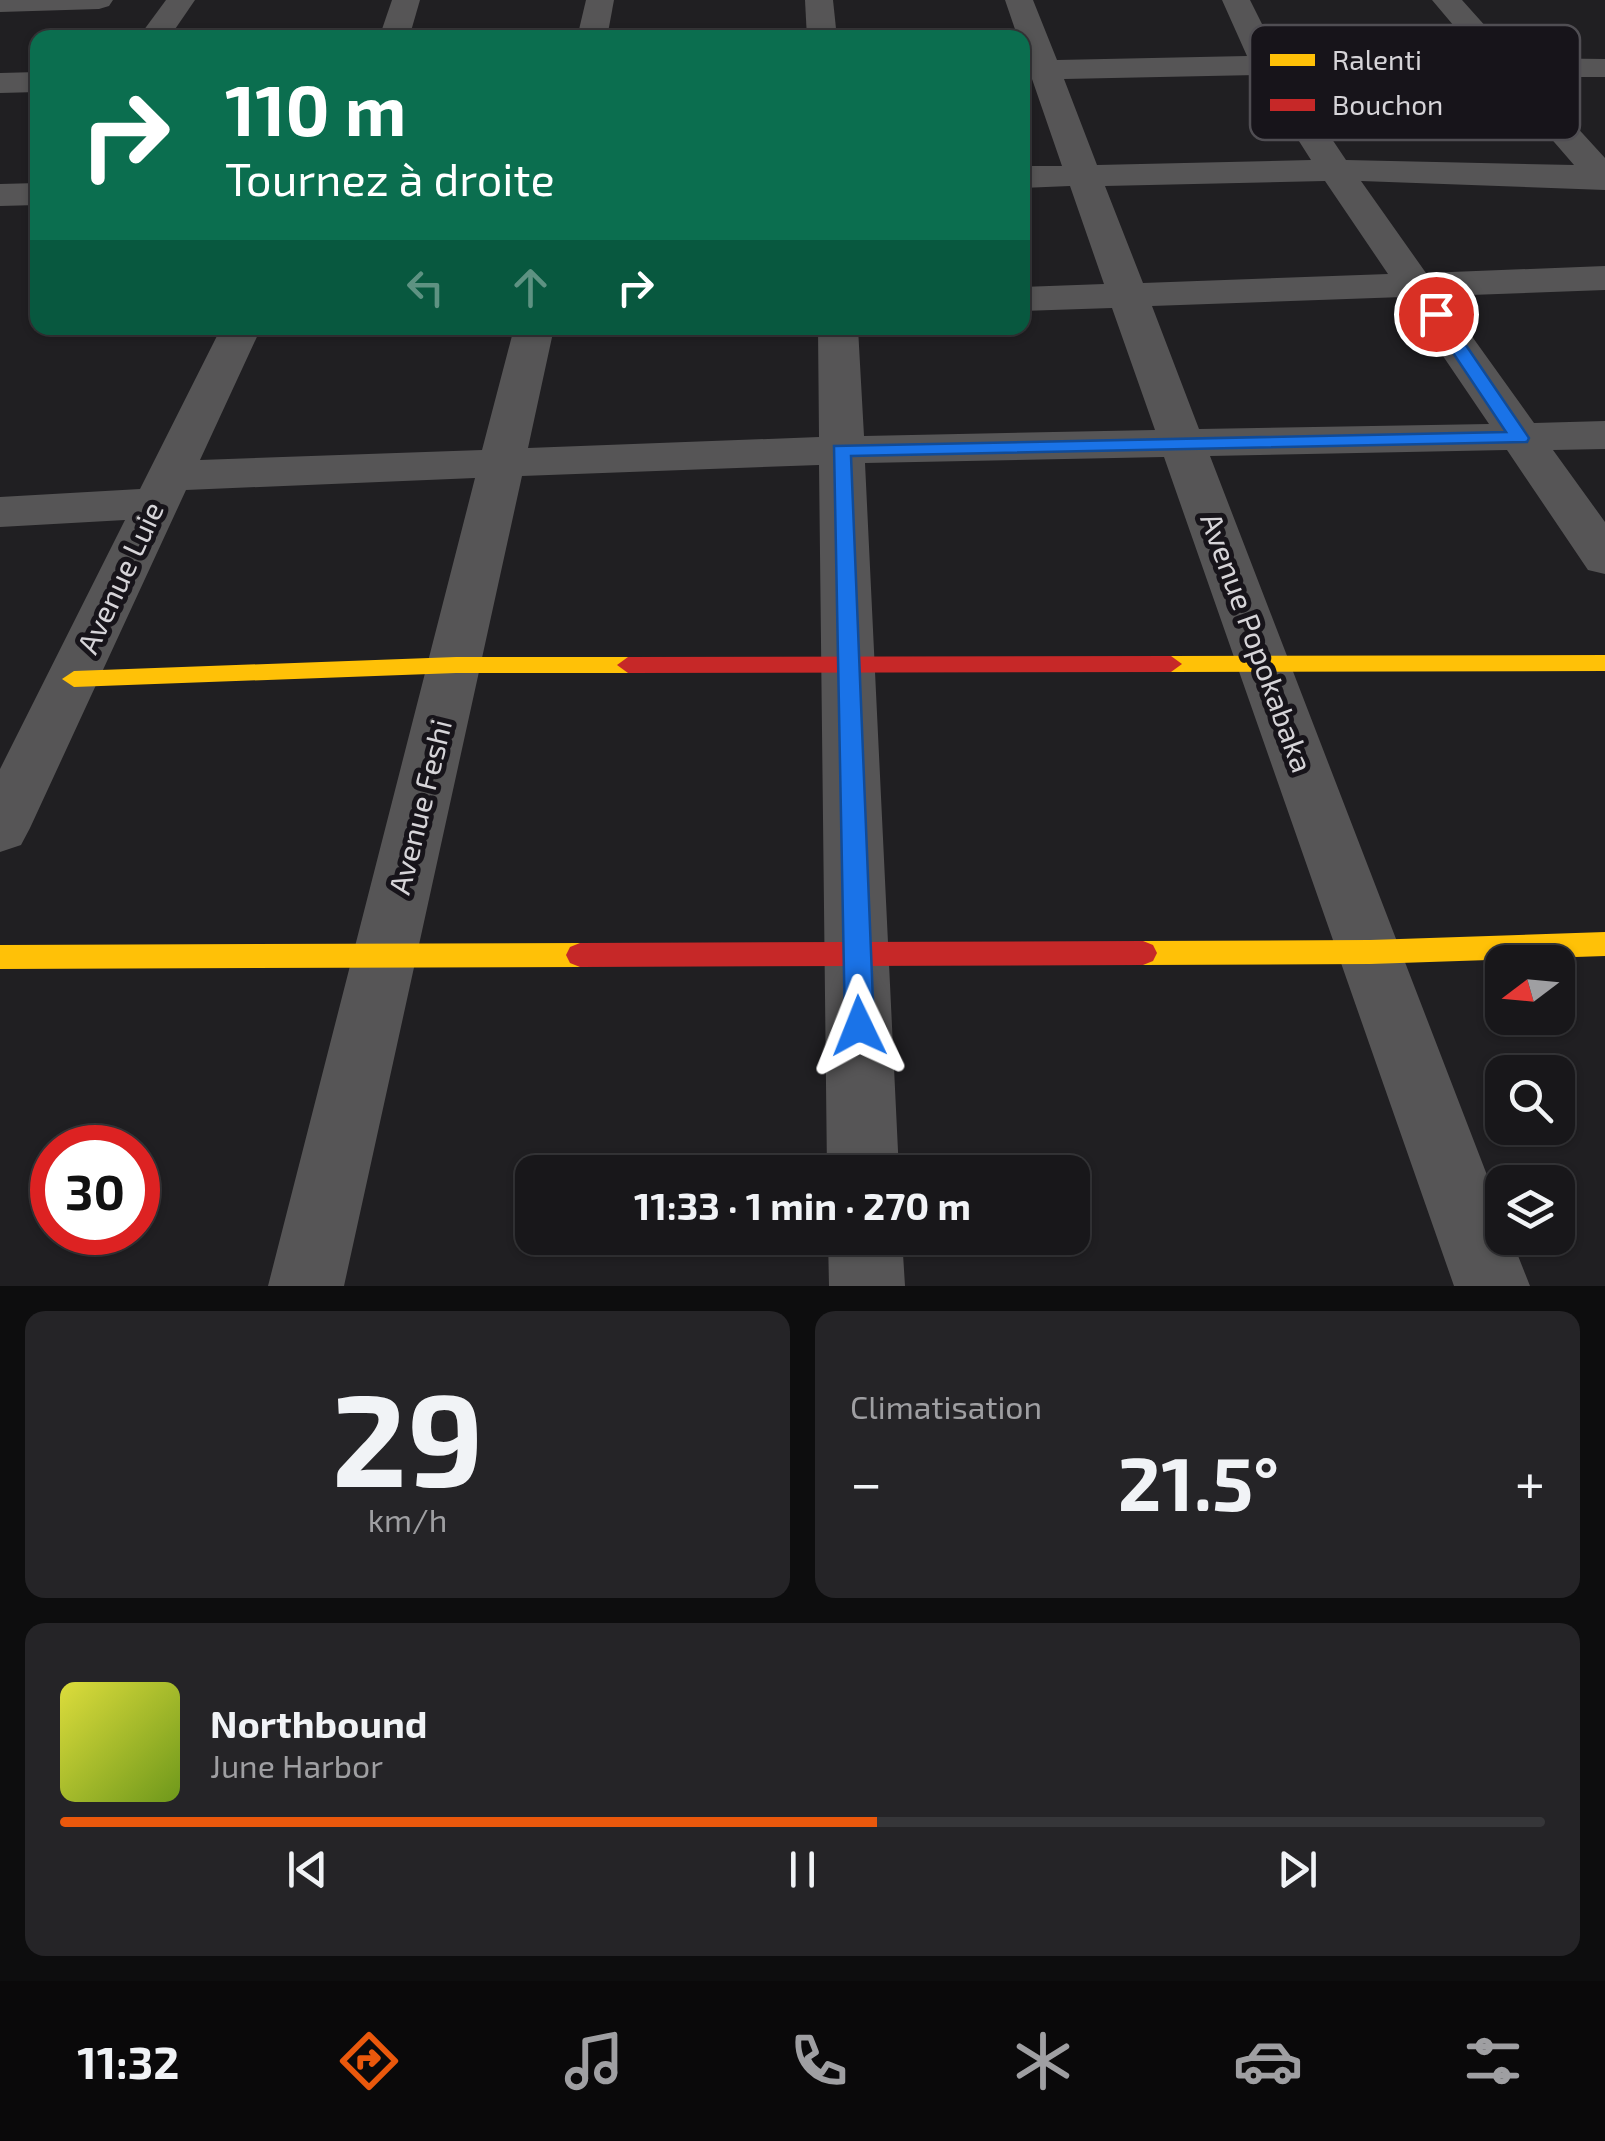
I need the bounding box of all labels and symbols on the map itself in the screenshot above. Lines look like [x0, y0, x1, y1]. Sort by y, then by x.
legend [1250, 25, 1580, 140]
text: Ralenti [1332, 42, 1422, 76]
text: Bouchon [1332, 87, 1443, 121]
pin [1394, 272, 1479, 357]
street label: Avenue Luie [68, 496, 170, 659]
street label: Avenue Popokabaka [1194, 508, 1322, 777]
street label: Avenue Feshi [380, 715, 458, 898]
north arrow [1485, 945, 1575, 1035]
position arrow [807, 974, 911, 1078]
speed limit sign: 30 [30, 1125, 160, 1255]

